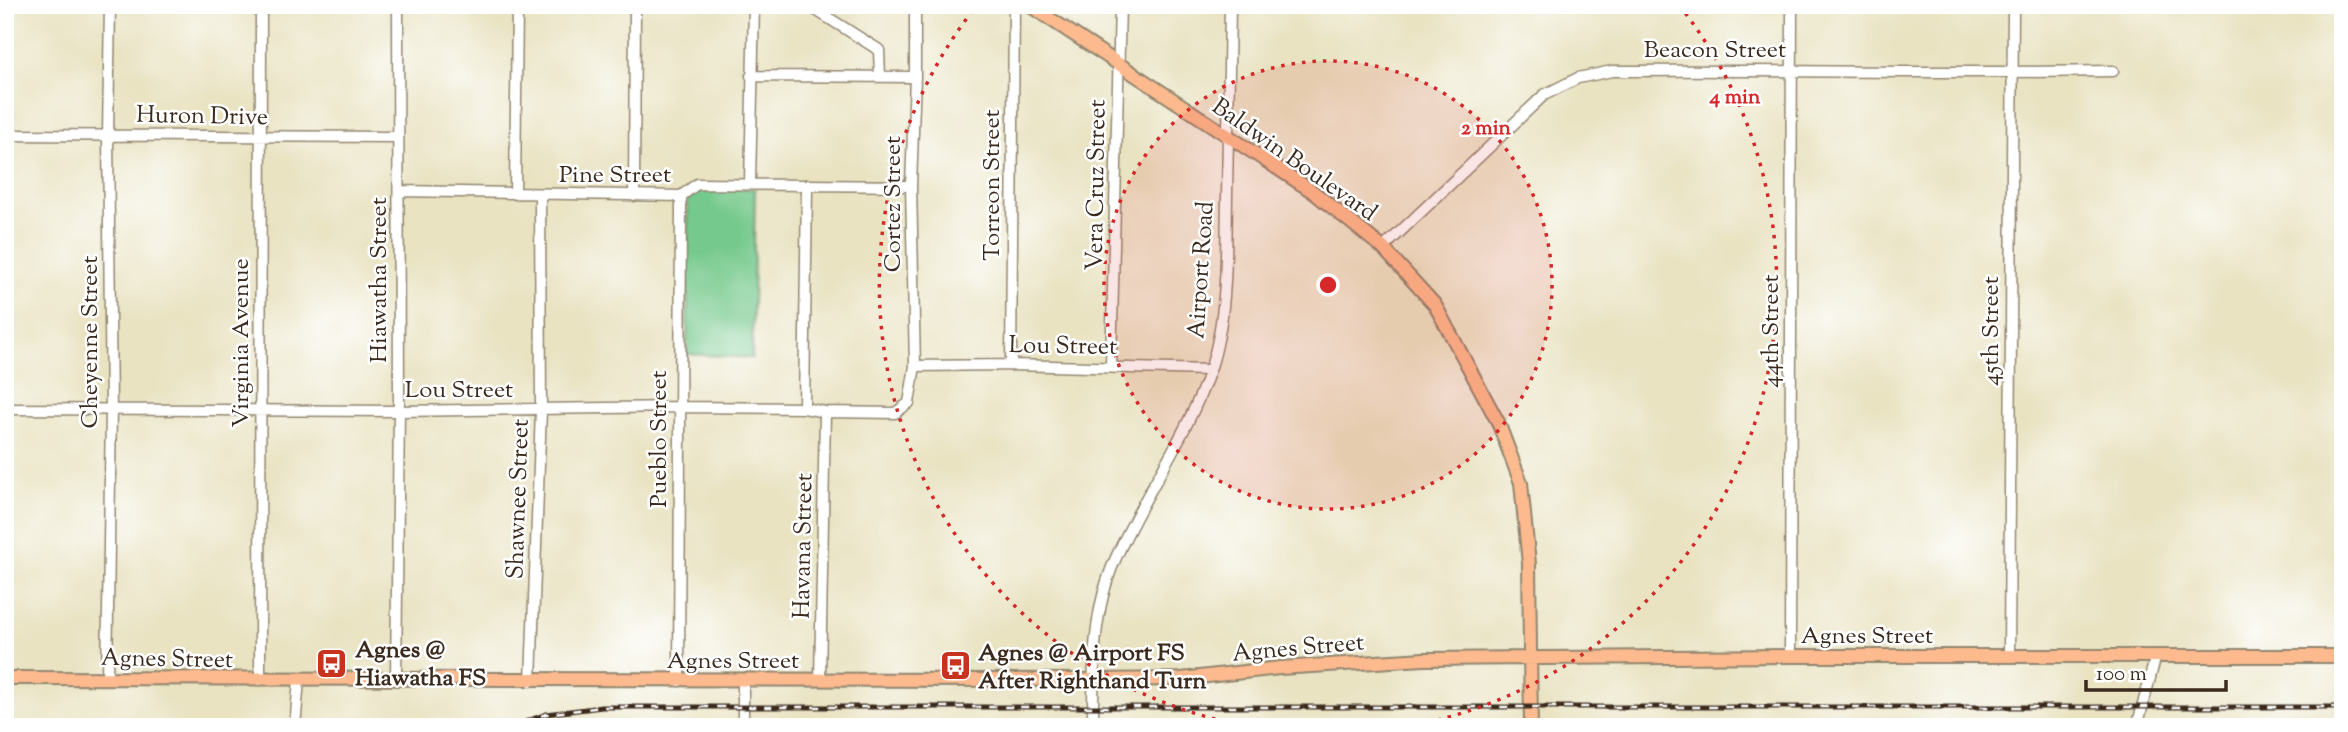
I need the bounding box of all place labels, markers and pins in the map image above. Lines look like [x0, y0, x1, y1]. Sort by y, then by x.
centre of rings [1316, 273, 1340, 297]
place label: Agnes @ Hiawatha FS [355, 634, 486, 696]
place label: Agnes @ Airport FS After Righthand Turn [978, 637, 1207, 699]
bus stop icon: Agnes @ Hiawatha FS [315, 646, 349, 680]
bus stop icon: Agnes @ Airport FS After Righthand Turn [938, 649, 972, 683]

